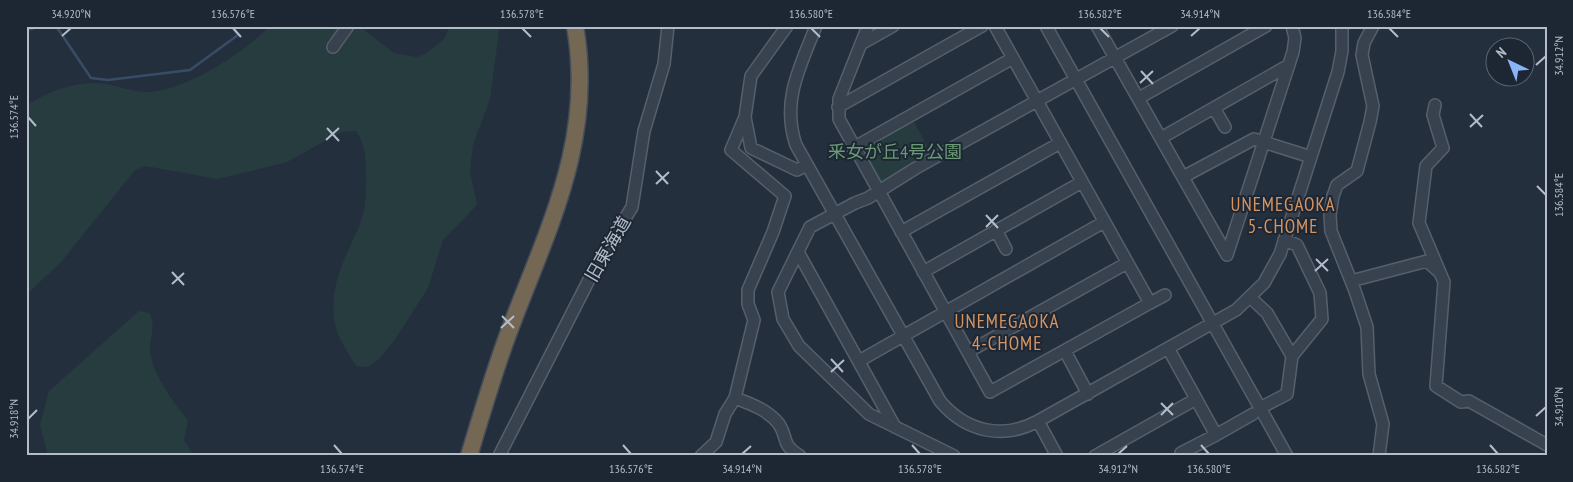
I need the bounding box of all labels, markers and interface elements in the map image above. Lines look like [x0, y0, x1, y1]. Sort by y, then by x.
text: 34.920°N [51, 6, 91, 21]
text: 136.576°E [211, 6, 255, 21]
text: 136.578°E [500, 6, 544, 21]
text: 136.580°E [789, 6, 833, 21]
text: 136.582°E [1078, 6, 1122, 21]
text: 34.914°N [1180, 6, 1220, 21]
text: 136.584°E [1367, 6, 1411, 21]
text: 34.912°N [1551, 36, 1566, 76]
north arrow [1486, 38, 1536, 88]
text: N [1492, 43, 1510, 62]
text: 136.574°E [6, 95, 21, 139]
park label: 釆女が丘4号公園 [828, 140, 962, 163]
text: 136.584°E [1551, 173, 1566, 217]
district label: UNEMEGAOKA 5-CHOME [1231, 192, 1335, 238]
street label: 旧東海道 [580, 212, 636, 286]
district label: UNEMEGAOKA 4-CHOME [955, 309, 1059, 355]
text: 34.910°N [1551, 387, 1566, 427]
text: 34.918°N [6, 399, 21, 439]
text: 136.574°E [320, 461, 364, 476]
text: 136.576°E [609, 461, 653, 476]
text: 34.914°N [722, 461, 762, 476]
text: 136.578°E [898, 461, 942, 476]
text: 34.912°N [1098, 461, 1138, 476]
text: 136.580°E [1187, 461, 1231, 476]
text: 136.582°E [1476, 461, 1520, 476]

